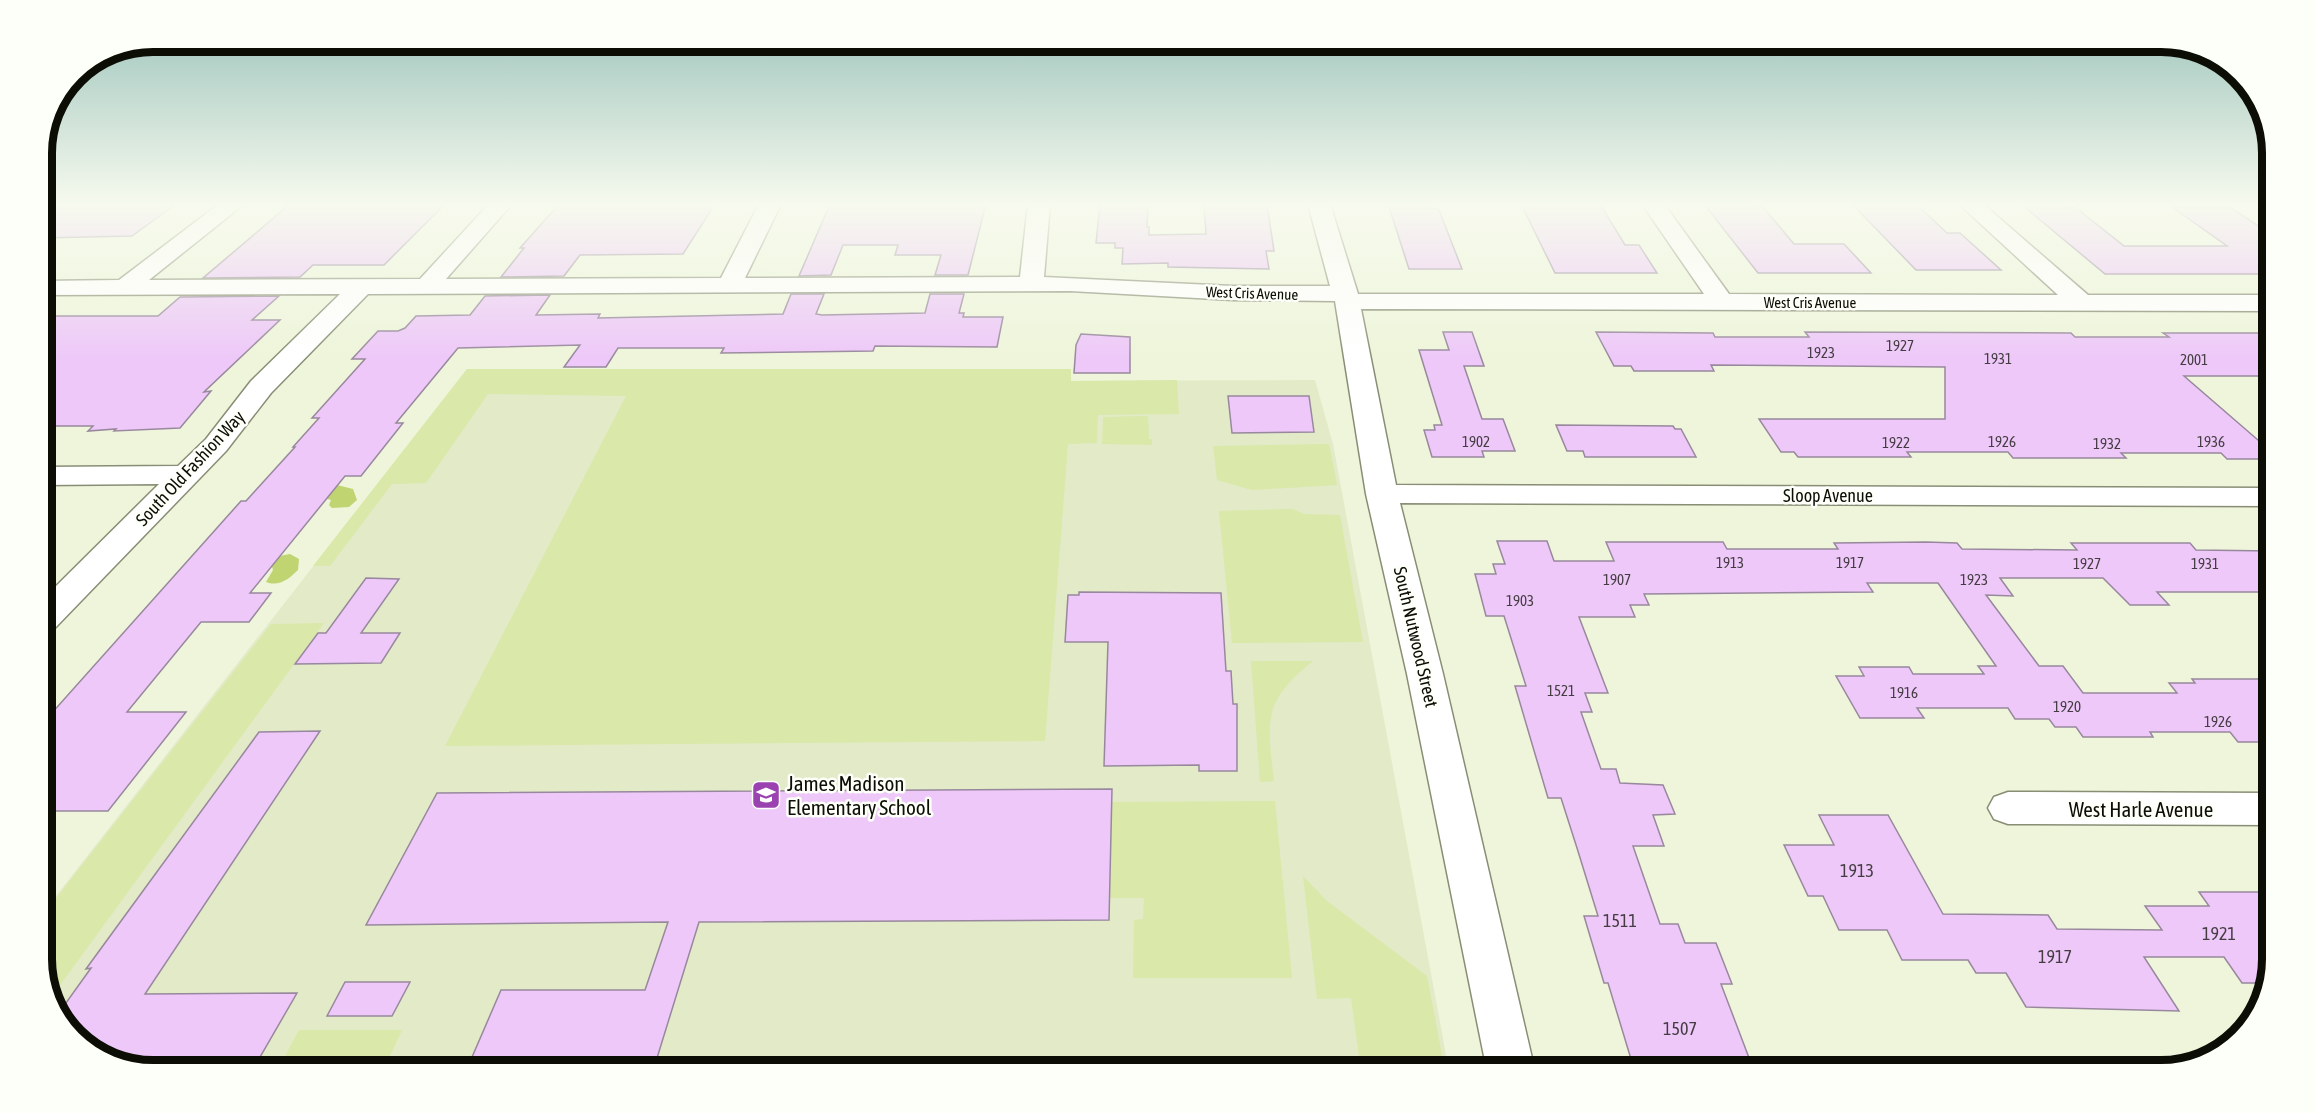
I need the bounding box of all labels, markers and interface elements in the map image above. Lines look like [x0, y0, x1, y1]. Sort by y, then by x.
street label: West Cris Avenue [1206, 283, 1299, 303]
street label: West Cris Avenue [1764, 294, 1856, 311]
house number: 1927 [1886, 337, 1914, 354]
house number: 1923 [1807, 344, 1835, 361]
house number: 1931 [1984, 350, 2012, 367]
house number: 2001 [2180, 351, 2208, 368]
street label: South Old Fashion Way [131, 406, 249, 530]
house number: 1902 [1462, 433, 1490, 450]
house number: 1926 [1988, 433, 2016, 450]
house number: 1936 [2197, 433, 2225, 450]
house number: 1922 [1882, 434, 1910, 451]
house number: 1932 [2093, 435, 2121, 452]
street label: Sloop Avenue [1783, 485, 1873, 506]
house number: 1913 [1716, 554, 1744, 571]
house number: 1917 [1836, 554, 1864, 571]
house number: 1927 [2073, 555, 2101, 572]
house number: 1931 [2191, 555, 2219, 572]
street label: South Nutwood Street [1390, 565, 1442, 709]
house number: 1907 [1603, 571, 1631, 588]
house number: 1923 [1960, 571, 1988, 588]
house number: 1903 [1506, 592, 1534, 609]
house number: 1521 [1547, 682, 1575, 699]
house number: 1916 [1890, 684, 1918, 701]
house number: 1920 [2053, 698, 2081, 715]
house number: 1926 [2204, 713, 2232, 730]
place label: James Madison Elementary School [787, 771, 932, 819]
school or university icon: James Madison Elementary School [750, 779, 782, 811]
street label: West Harle Avenue [2069, 797, 2213, 821]
house number: 1913 [1840, 860, 1874, 881]
house number: 1511 [1603, 910, 1637, 931]
house number: 1921 [2202, 923, 2236, 944]
house number: 1917 [2038, 946, 2072, 967]
house number: 1507 [1663, 1018, 1697, 1039]

